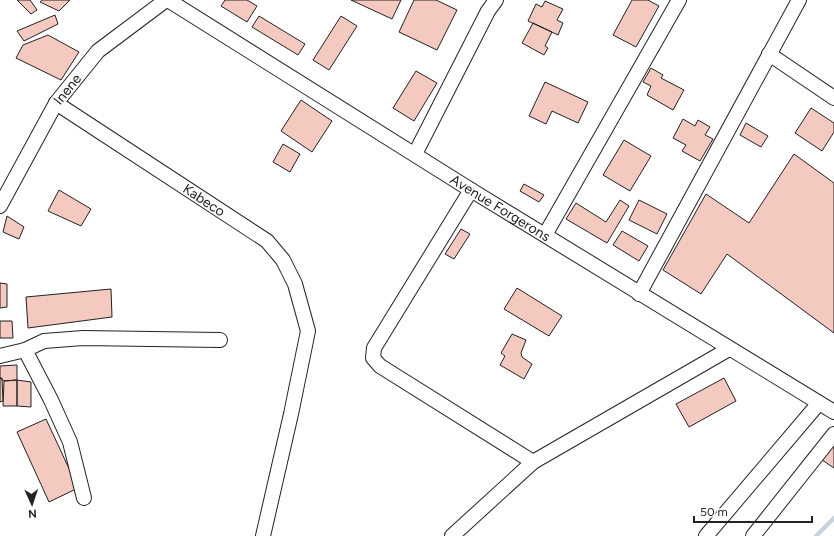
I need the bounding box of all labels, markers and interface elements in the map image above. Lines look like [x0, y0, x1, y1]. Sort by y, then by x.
street label: Inene [50, 70, 85, 108]
street label: Avenue Forgerons [447, 171, 553, 245]
street label: Kabeco [179, 180, 228, 220]
north arrow [12, 484, 52, 524]
scale bar [694, 498, 812, 524]
text: 50 m [700, 505, 728, 519]
text: N [28, 507, 37, 520]

